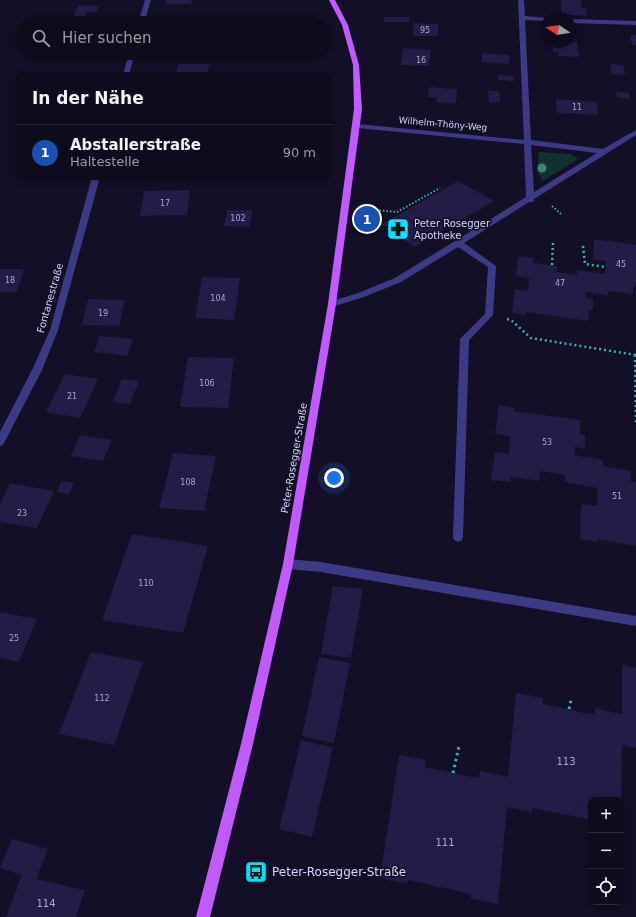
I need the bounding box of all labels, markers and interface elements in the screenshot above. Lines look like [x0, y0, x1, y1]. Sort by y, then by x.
north arrow [540, 12, 576, 48]
search box [16, 16, 332, 60]
house number: 95 [420, 26, 430, 35]
icon: search [30, 27, 52, 49]
text: Hier suchen [62, 29, 151, 47]
house number: 16 [416, 56, 426, 65]
text: In der Nähe [32, 88, 144, 108]
house number: 11 [572, 103, 582, 112]
street label: Wilhelm-Thöny-Weg [398, 115, 488, 133]
text: Abstallerstraße [70, 136, 201, 154]
text: 1 [40, 145, 50, 160]
text: 90 m [283, 145, 316, 160]
text: Haltestelle [70, 154, 140, 169]
house number: 17 [160, 199, 170, 208]
pin: 1 [354, 204, 380, 234]
house number: 102 [230, 214, 246, 223]
pharmacy icon: Peter Rosegger Apotheke [385, 216, 411, 242]
place label: Peter Rosegger Apotheke [414, 218, 491, 241]
house number: 45 [616, 260, 626, 269]
street label: Fontanestraße [35, 262, 65, 334]
house number: 18 [5, 276, 15, 285]
house number: 47 [555, 279, 565, 288]
house number: 104 [210, 294, 226, 303]
house number: 19 [98, 309, 108, 318]
house number: 106 [199, 379, 215, 388]
house number: 21 [67, 392, 77, 401]
street label: Peter-Rosegger-Straße [279, 402, 309, 514]
house number: 53 [542, 438, 552, 447]
your location [324, 468, 344, 488]
house number: 108 [180, 478, 196, 487]
house number: 51 [612, 492, 622, 501]
house number: 23 [17, 509, 27, 518]
house number: 110 [138, 579, 154, 588]
house number: 25 [9, 634, 19, 643]
house number: 112 [94, 694, 110, 703]
house number: 113 [556, 756, 576, 767]
map controls [588, 797, 624, 905]
button: + [588, 797, 624, 833]
button: − [588, 833, 624, 869]
house number: 111 [435, 837, 455, 848]
bus stop icon: Peter-Rosegger-Straße [243, 859, 269, 885]
place label: Peter-Rosegger-Straße [272, 865, 406, 879]
button: locate [588, 869, 624, 905]
house number: 114 [36, 898, 56, 909]

